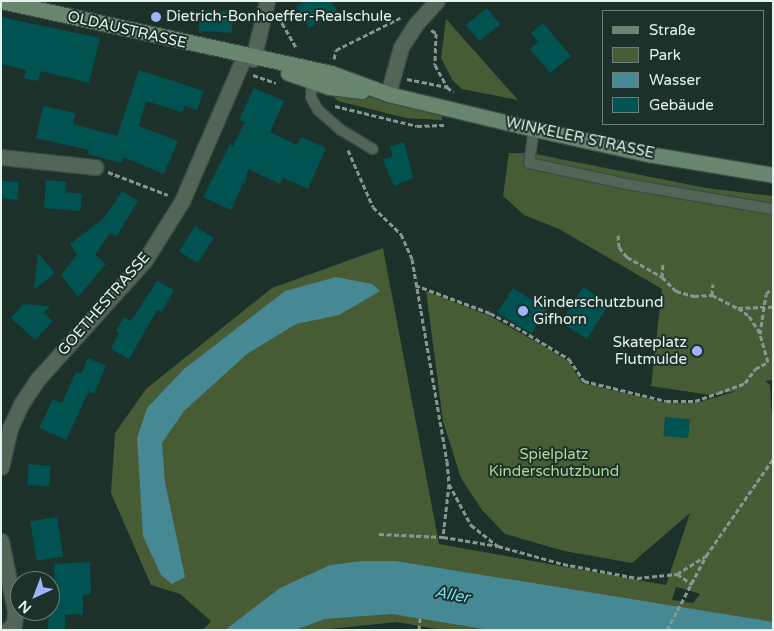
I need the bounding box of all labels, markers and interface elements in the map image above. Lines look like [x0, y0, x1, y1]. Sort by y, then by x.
street label: OLDAUSTRASSE [66, 8, 188, 52]
place label: Dietrich-Bonhoeffer-Realschule [166, 8, 392, 26]
legend [602, 10, 764, 125]
marker: Dietrich-Bonhoeffer-Realschule [150, 11, 162, 23]
text: Straße [649, 21, 695, 39]
text: Park [649, 46, 681, 64]
text: Wasser [649, 71, 701, 89]
text: Gebäude [649, 96, 714, 114]
street label: WINKELER STRASSE [504, 113, 656, 163]
street label: GOETHESTRASSE [54, 249, 154, 359]
place label: Kinderschutzbund Gifhorn [533, 293, 663, 328]
marker: Kinderschutzbund Gifhorn [517, 305, 529, 317]
place label: Skateplatz Flutmulde [613, 333, 687, 368]
marker: Skateplatz Flutmulde [691, 345, 703, 357]
park label: Spielplatz Kinderschutzbund [489, 445, 619, 480]
north arrow [10, 571, 60, 621]
water label: Aller [433, 583, 471, 607]
text: N [15, 597, 35, 617]

